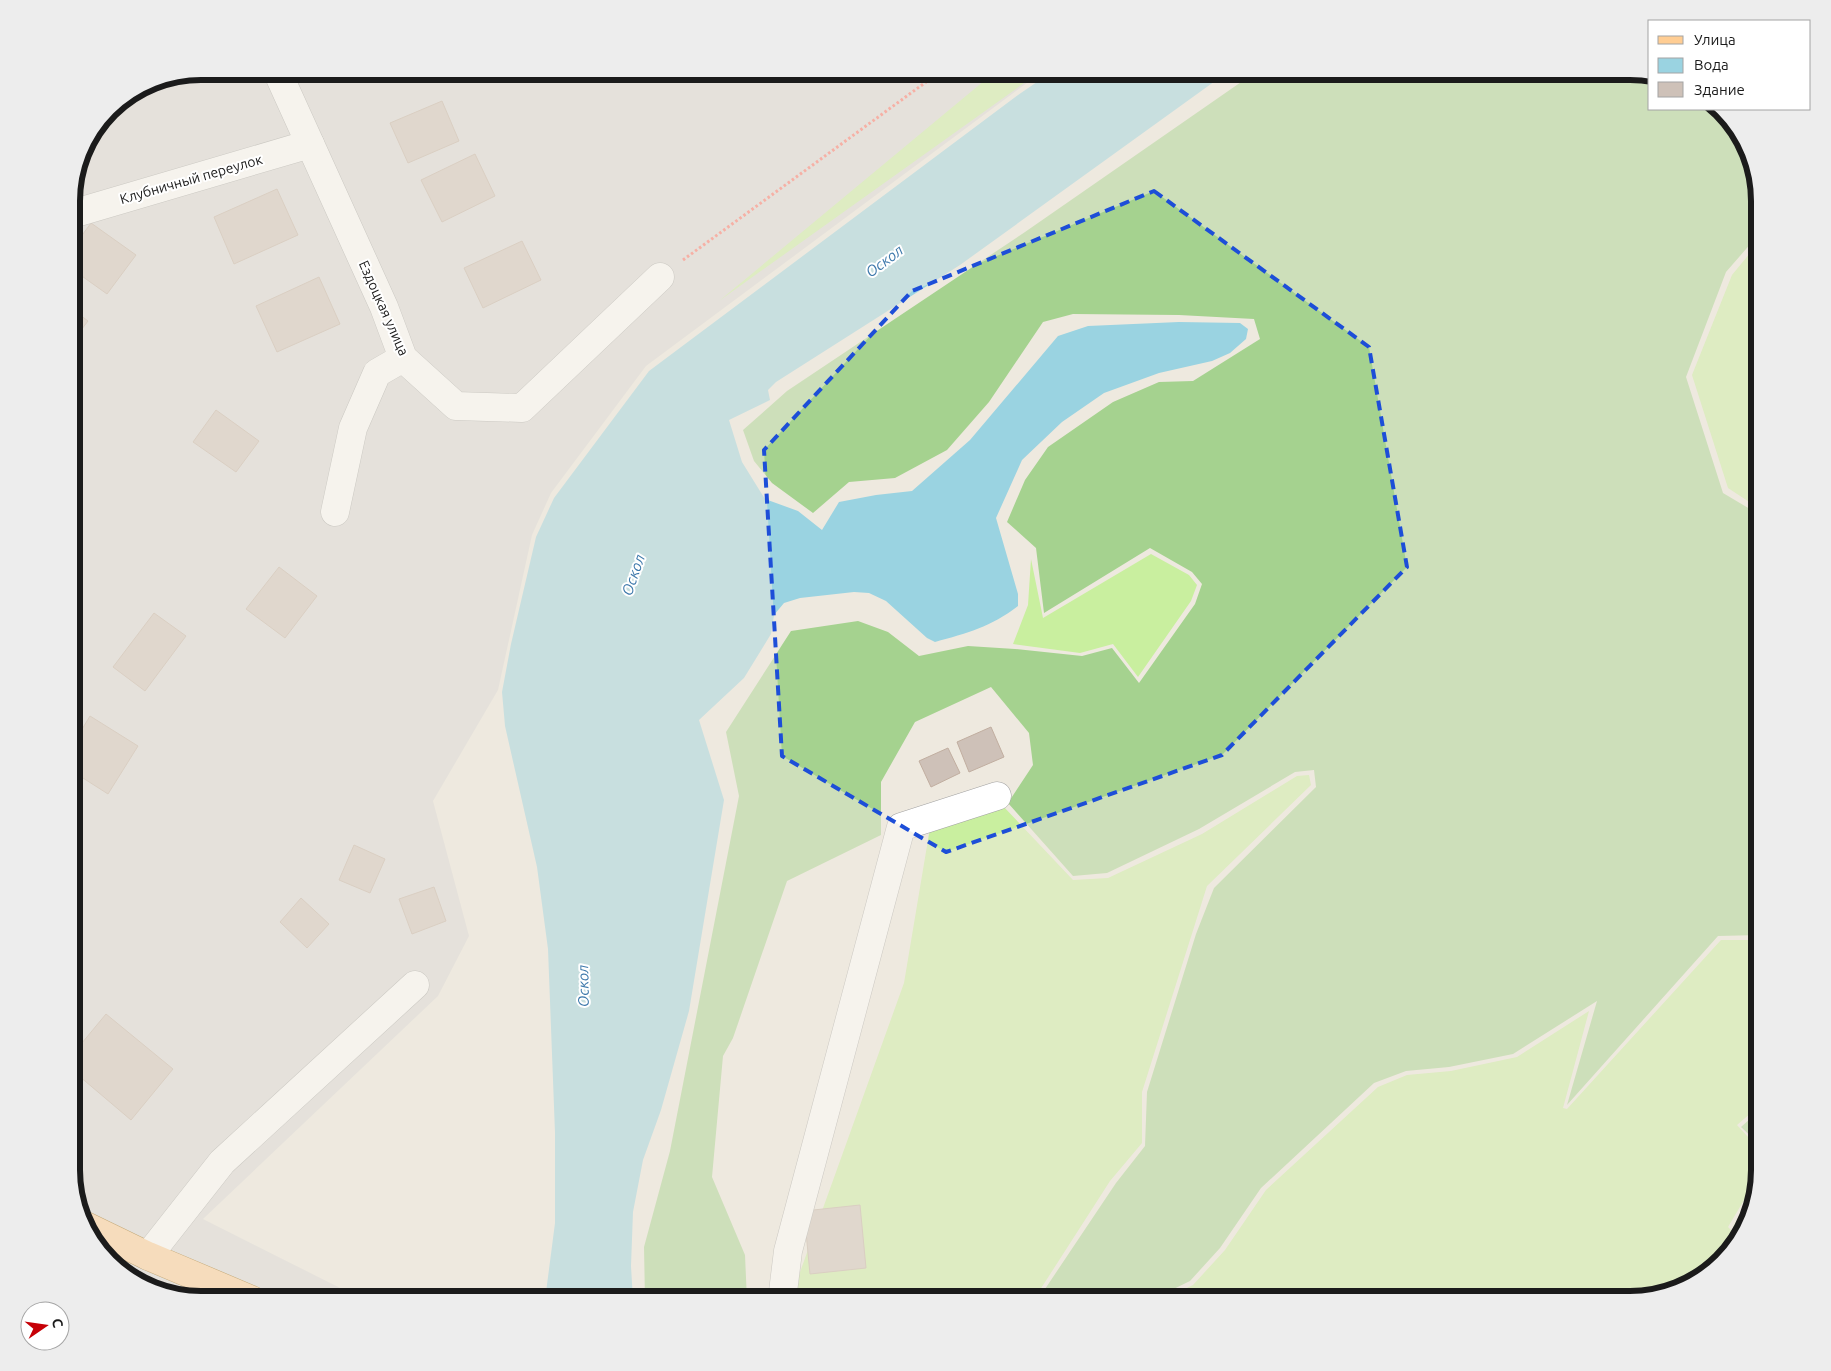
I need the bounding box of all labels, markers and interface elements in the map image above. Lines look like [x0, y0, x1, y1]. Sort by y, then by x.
legend [1648, 20, 1811, 110]
text: Улица [1694, 31, 1736, 48]
text: Вода [1694, 56, 1729, 73]
text: Здание [1694, 81, 1745, 98]
street label: Клубничный переулок [118, 151, 264, 207]
water label: Оскол [862, 242, 906, 280]
street label: Ездоцкая улица [356, 258, 412, 358]
water label: Оскол [618, 552, 648, 598]
water label: Оскол [574, 965, 592, 1007]
north arrow [20, 1301, 70, 1351]
text: С [49, 1317, 66, 1329]

